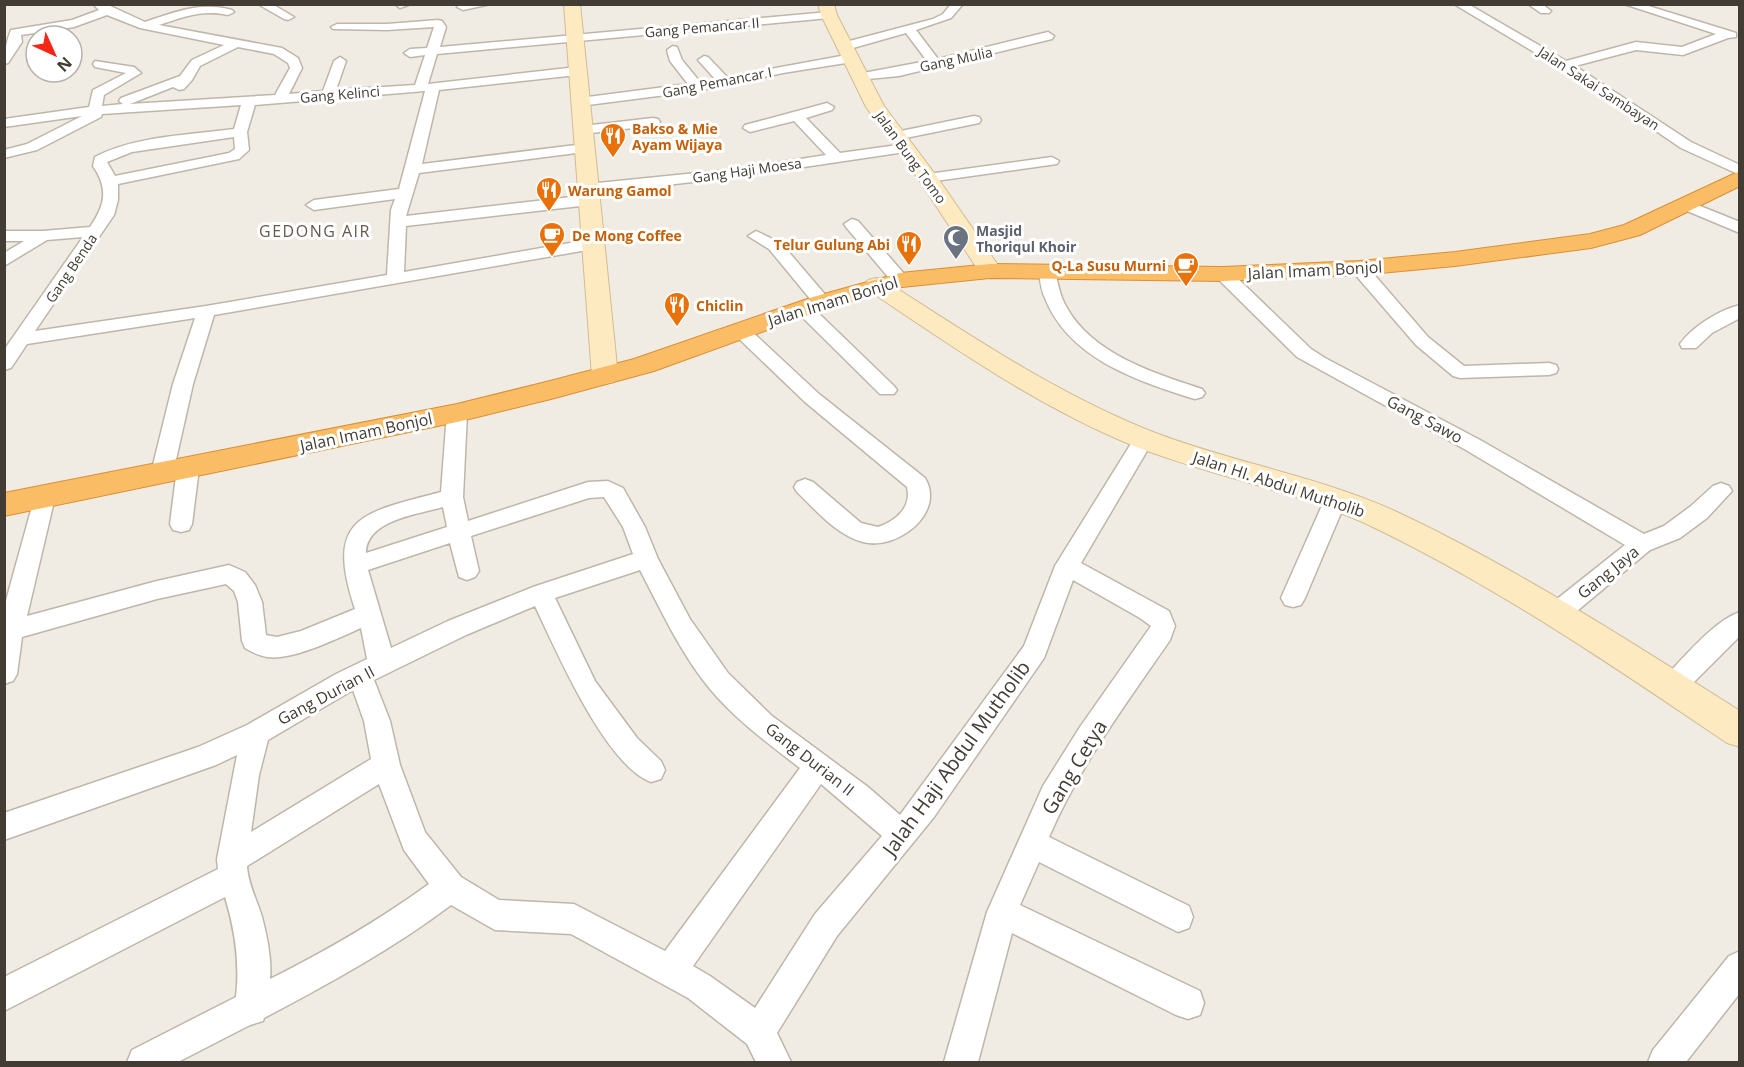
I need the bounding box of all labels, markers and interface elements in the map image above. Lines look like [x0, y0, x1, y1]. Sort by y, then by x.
street label: Gang Pemancar II [644, 13, 760, 41]
north arrow [24, 24, 84, 84]
street label: Jalan Sakai Sambayan [1533, 41, 1663, 134]
street label: Gang Mulia [918, 42, 994, 76]
text: N [52, 52, 77, 77]
street label: Gang Pemancar I [661, 62, 773, 102]
street label: Gang Kelinci [299, 81, 381, 107]
street label: Jalan Bung Tomo [870, 105, 951, 207]
place label: Bakso & Mie Ayam Wijaya [632, 119, 722, 154]
restaurant icon: Bakso & Mie Ayam Wijaya [598, 121, 628, 159]
street label: Gang Haji Moesa [691, 153, 803, 187]
restaurant icon: Warung Gamol [534, 175, 564, 213]
place label: Warung Gamol [568, 181, 672, 200]
district label: GEDONG AIR [259, 220, 371, 242]
cafe icon: De Mong Coffee [537, 220, 567, 258]
place label: Masjid Thoriqul Khoir [976, 221, 1077, 256]
mosque icon: Masjid Thoriqul Khoir [941, 223, 971, 261]
place label: De Mong Coffee [572, 226, 682, 245]
restaurant icon: Telur Gulung Abi [894, 229, 924, 267]
street label: Gang Benda [41, 230, 101, 306]
place label: Telur Gulung Abi [774, 235, 890, 254]
cafe icon: Q-La Susu Murni [1171, 250, 1201, 288]
street label: Jalan Imam Bonjol [1245, 255, 1383, 285]
place label: Q-La Susu Murni [1051, 256, 1166, 275]
street label: Jalan Imam Bonjol [763, 271, 901, 332]
restaurant icon: Chiclin [662, 290, 692, 328]
place label: Chiclin [696, 296, 743, 315]
street label: Gang Sawo [1383, 390, 1467, 448]
street label: Jalan Imam Bonjol [296, 407, 434, 457]
street label: Jalan HI. Abdul Mutholib [1188, 445, 1368, 522]
street label: Gang Jaya [1573, 540, 1643, 604]
street label: Jalah Haji Abdul Mutholib [875, 655, 1036, 863]
street label: Gang Durian II [274, 660, 378, 730]
street label: Gang Cetya [1035, 715, 1113, 819]
street label: Gang Durian II [761, 717, 859, 801]

